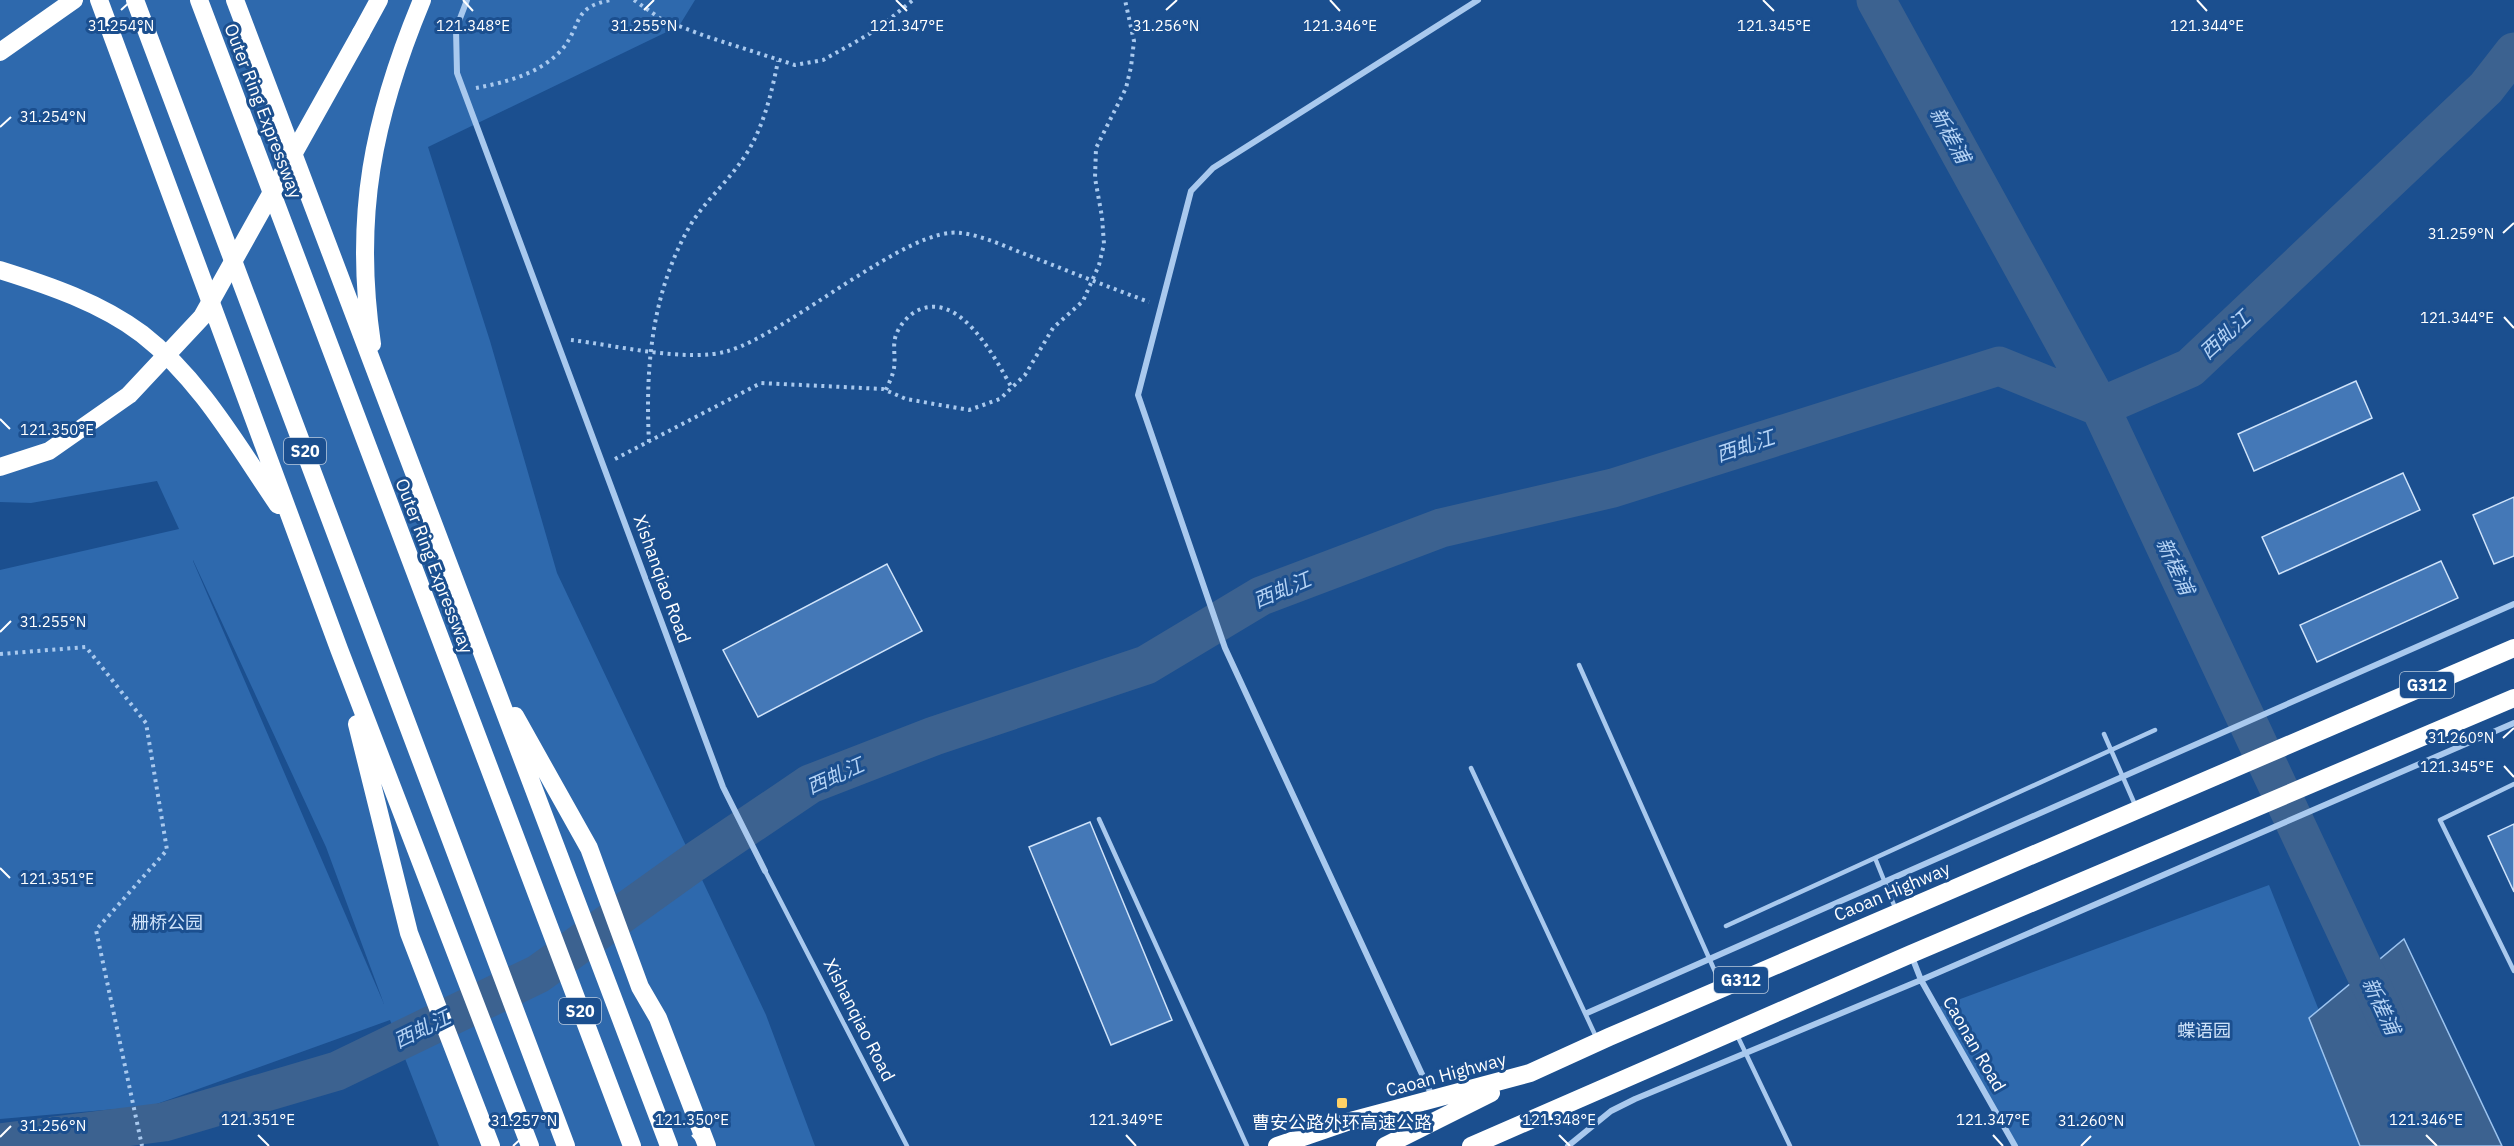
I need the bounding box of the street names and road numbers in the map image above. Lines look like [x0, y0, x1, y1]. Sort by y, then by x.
street label: Outer Ring Expressway [219, 20, 308, 202]
road number: S20 [284, 438, 326, 464]
street label: Outer Ring Expressway [390, 475, 479, 657]
street label: Xishanqiao Road [629, 512, 696, 646]
road number: G312 [2400, 672, 2454, 698]
street label: Caoan Highway [1830, 857, 1953, 926]
street label: Xishanqiao Road [819, 955, 900, 1085]
road number: G312 [1714, 967, 1768, 993]
street label: Caonan Road [1938, 992, 2011, 1096]
road number: S20 [559, 998, 601, 1024]
street label: Caoan Highway [1383, 1047, 1509, 1102]

